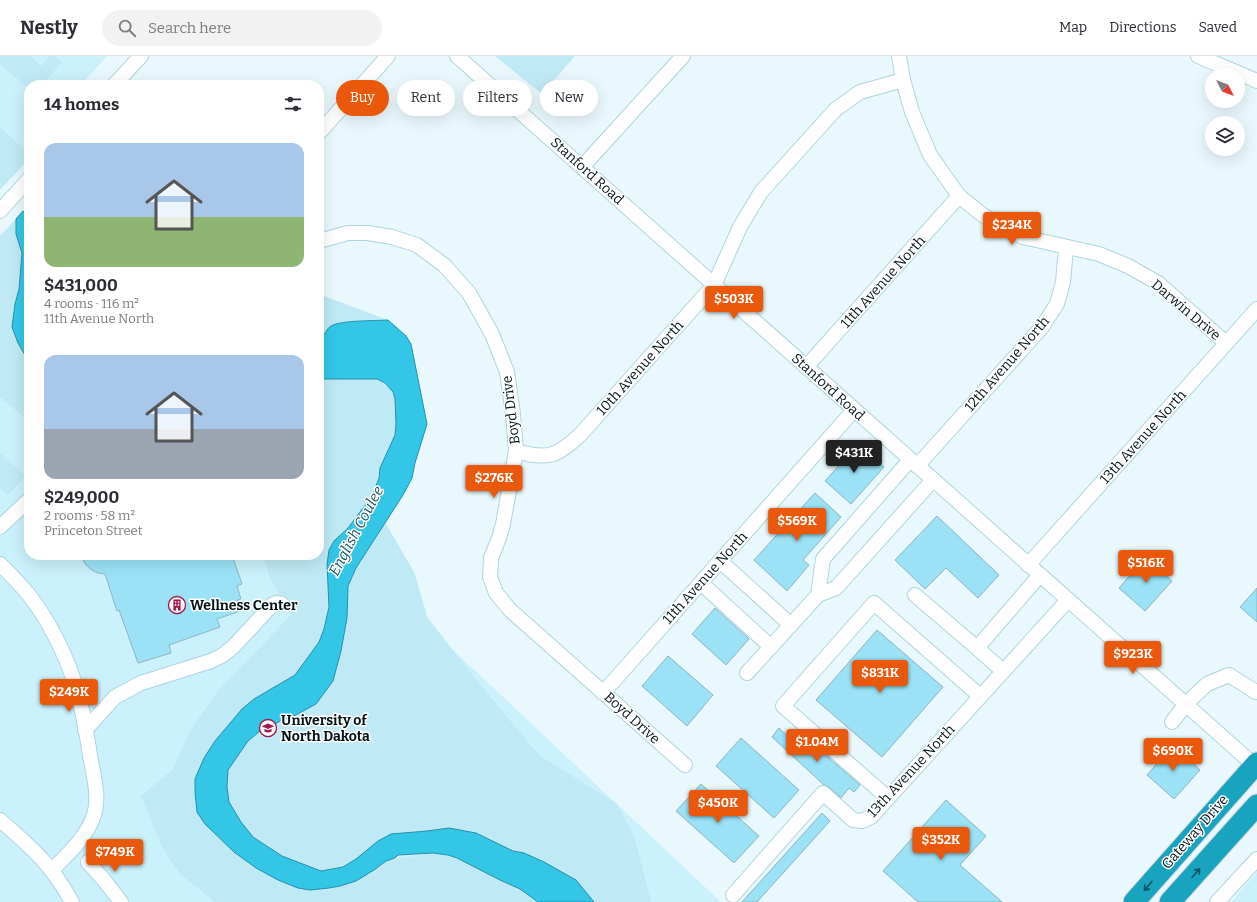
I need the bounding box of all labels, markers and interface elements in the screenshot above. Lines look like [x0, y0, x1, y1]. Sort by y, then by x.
search box [102, 10, 382, 46]
text: Nestly [20, 16, 78, 39]
icon: search [116, 17, 138, 39]
text: Search here [148, 19, 231, 37]
text: Map [1059, 19, 1087, 36]
text: Directions [1109, 19, 1177, 36]
text: Saved [1199, 19, 1237, 36]
north arrow [1205, 68, 1245, 108]
map controls [1205, 68, 1245, 156]
chip: Buy [336, 80, 389, 116]
chip: Rent [397, 80, 455, 116]
chip: Filters [463, 80, 532, 116]
chip: New [540, 80, 598, 116]
icon: filters [282, 93, 304, 115]
text: 14 homes [44, 94, 119, 115]
button: layers [1205, 116, 1245, 156]
street label: Stanford Road [547, 134, 627, 208]
icon: home [138, 169, 210, 241]
pin: $234K [984, 212, 1040, 246]
text: $234K [992, 217, 1032, 232]
street label: 11th Avenue North [837, 232, 929, 332]
text: $431,000 [44, 275, 118, 296]
street label: Darwin Drive [1148, 276, 1224, 344]
pin: $503K [706, 286, 762, 320]
text: $503K [714, 291, 754, 306]
text: 4 rooms · 116 m² [44, 296, 139, 311]
text: 11th Avenue North [44, 311, 154, 326]
street label: 12th Avenue North [961, 313, 1053, 415]
street label: 10th Avenue North [593, 317, 687, 419]
street label: Stanford Road [788, 350, 868, 424]
street label: Boyd Drive [498, 375, 524, 445]
icon: home [138, 381, 210, 453]
street label: 13th Avenue North [1096, 386, 1190, 488]
pin: $431K [826, 440, 882, 474]
text: $431K [835, 445, 873, 460]
pin: $276K [466, 465, 522, 499]
text: $276K [474, 470, 514, 485]
water label: English Coulee [325, 483, 387, 579]
text: $249,000 [44, 487, 119, 508]
text: 2 rooms · 58 m² [44, 508, 135, 523]
pin: $569K [769, 508, 825, 542]
text: $569K [777, 513, 817, 528]
text: Princeton Street [44, 523, 142, 538]
street label: 11th Avenue North [659, 528, 751, 628]
pin: $516K [1118, 550, 1174, 584]
text: $516K [1127, 555, 1165, 570]
building icon: Wellness Center [167, 595, 187, 615]
place label: Wellness Center [190, 597, 298, 614]
pin: $923K [1105, 641, 1161, 675]
text: $923K [1113, 646, 1153, 661]
pin: $831K [852, 660, 908, 694]
text: $831K [861, 665, 899, 680]
pin: $249K [41, 679, 97, 713]
text: $249K [49, 684, 89, 699]
street label: Boyd Drive [601, 688, 663, 748]
place label: University of North Dakota [281, 712, 370, 745]
school or university icon: University of North Dakota [258, 718, 278, 738]
street label: 13th Avenue North [864, 721, 959, 821]
pin: $1.04M [784, 729, 850, 763]
text: $1.04M [795, 734, 839, 749]
pin: $690K [1145, 738, 1201, 772]
text: $690K [1153, 743, 1193, 758]
pin: $450K [690, 790, 746, 824]
street label: Gateway Drive [1158, 791, 1232, 873]
text: $450K [698, 795, 738, 810]
pin: $352K [913, 827, 969, 861]
text: $352K [922, 832, 960, 847]
pin: $749K [87, 839, 143, 873]
text: $749K [95, 844, 135, 859]
one-way arrow [1192, 868, 1201, 878]
one-way arrow [1143, 881, 1152, 891]

